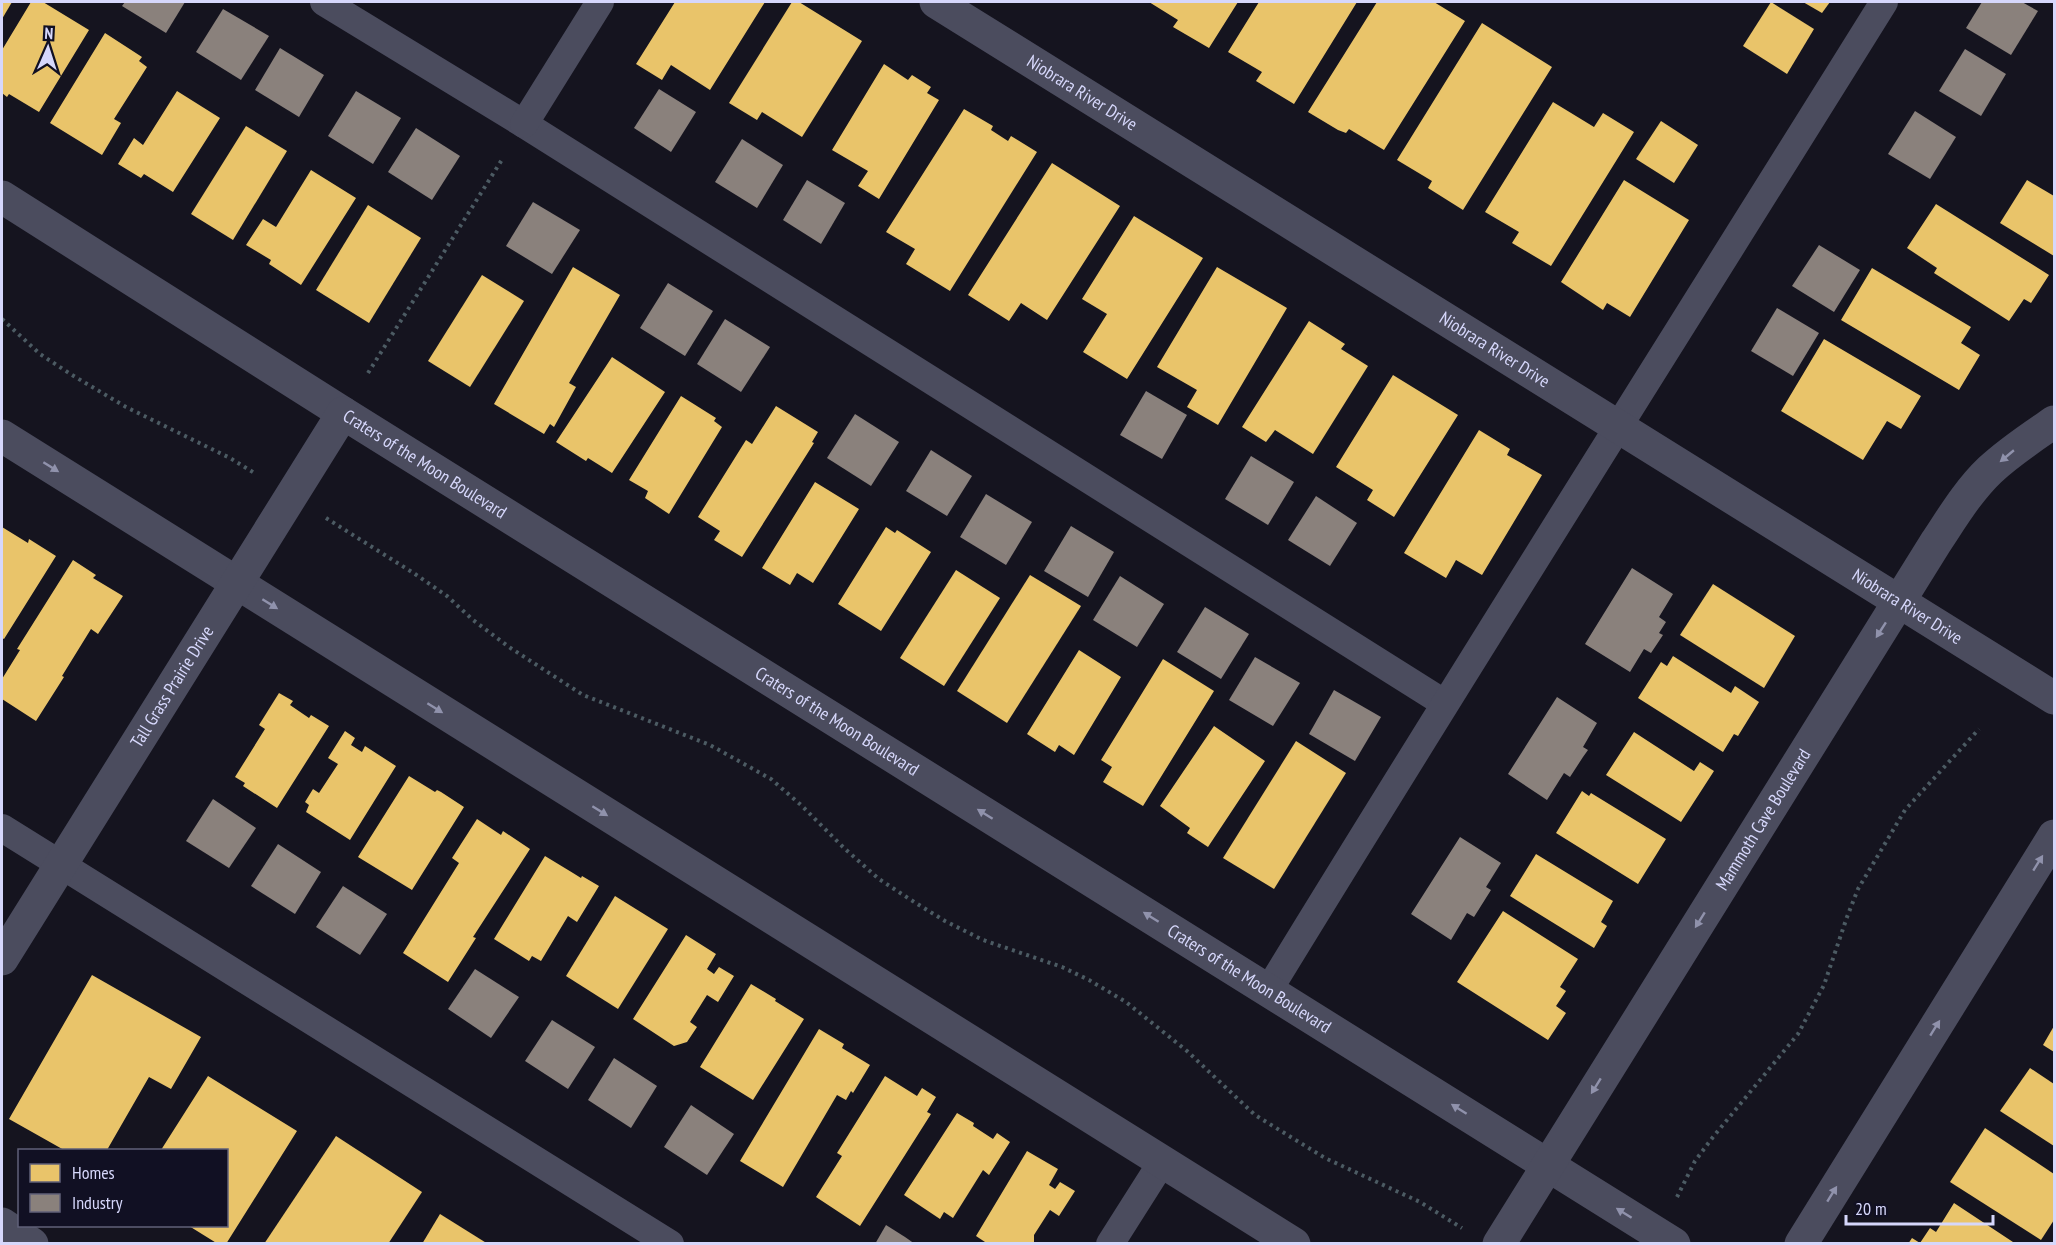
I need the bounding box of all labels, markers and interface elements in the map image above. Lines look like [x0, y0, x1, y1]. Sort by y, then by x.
north arrow [18, 18, 78, 78]
text: N [44, 23, 54, 43]
street label: Niobrara River Drive [1023, 49, 1142, 135]
street label: Niobrara River Drive [1435, 306, 1554, 392]
street label: Craters of the Moon Boulevard [339, 404, 511, 523]
one-way arrow [2000, 449, 2015, 462]
one-way arrow [43, 462, 59, 473]
street label: Niobrara River Drive [1848, 563, 1967, 649]
one-way arrow [262, 599, 278, 610]
street label: Tall Grass Prairie Drive [125, 621, 218, 752]
one-way arrow [1876, 622, 1887, 638]
street label: Craters of the Moon Boulevard [751, 661, 923, 781]
one-way arrow [427, 702, 443, 713]
street label: Mammoth Cave Boulevard [1710, 744, 1815, 894]
one-way arrow [592, 805, 608, 817]
one-way arrow [977, 809, 993, 820]
one-way arrow [2032, 855, 2043, 871]
one-way arrow [1142, 912, 1159, 923]
one-way arrow [1694, 912, 1705, 928]
street label: Craters of the Moon Boulevard [1163, 919, 1336, 1038]
one-way arrow [1929, 1020, 1940, 1036]
one-way arrow [1591, 1078, 1602, 1094]
one-way arrow [1450, 1104, 1467, 1115]
legend [18, 1149, 228, 1227]
text: Homes [72, 1161, 115, 1184]
one-way arrow [1826, 1186, 1837, 1202]
scale bar [1846, 1188, 1993, 1226]
text: Industry [72, 1191, 123, 1214]
text: 20 m [1855, 1197, 1887, 1220]
one-way arrow [1616, 1207, 1632, 1218]

